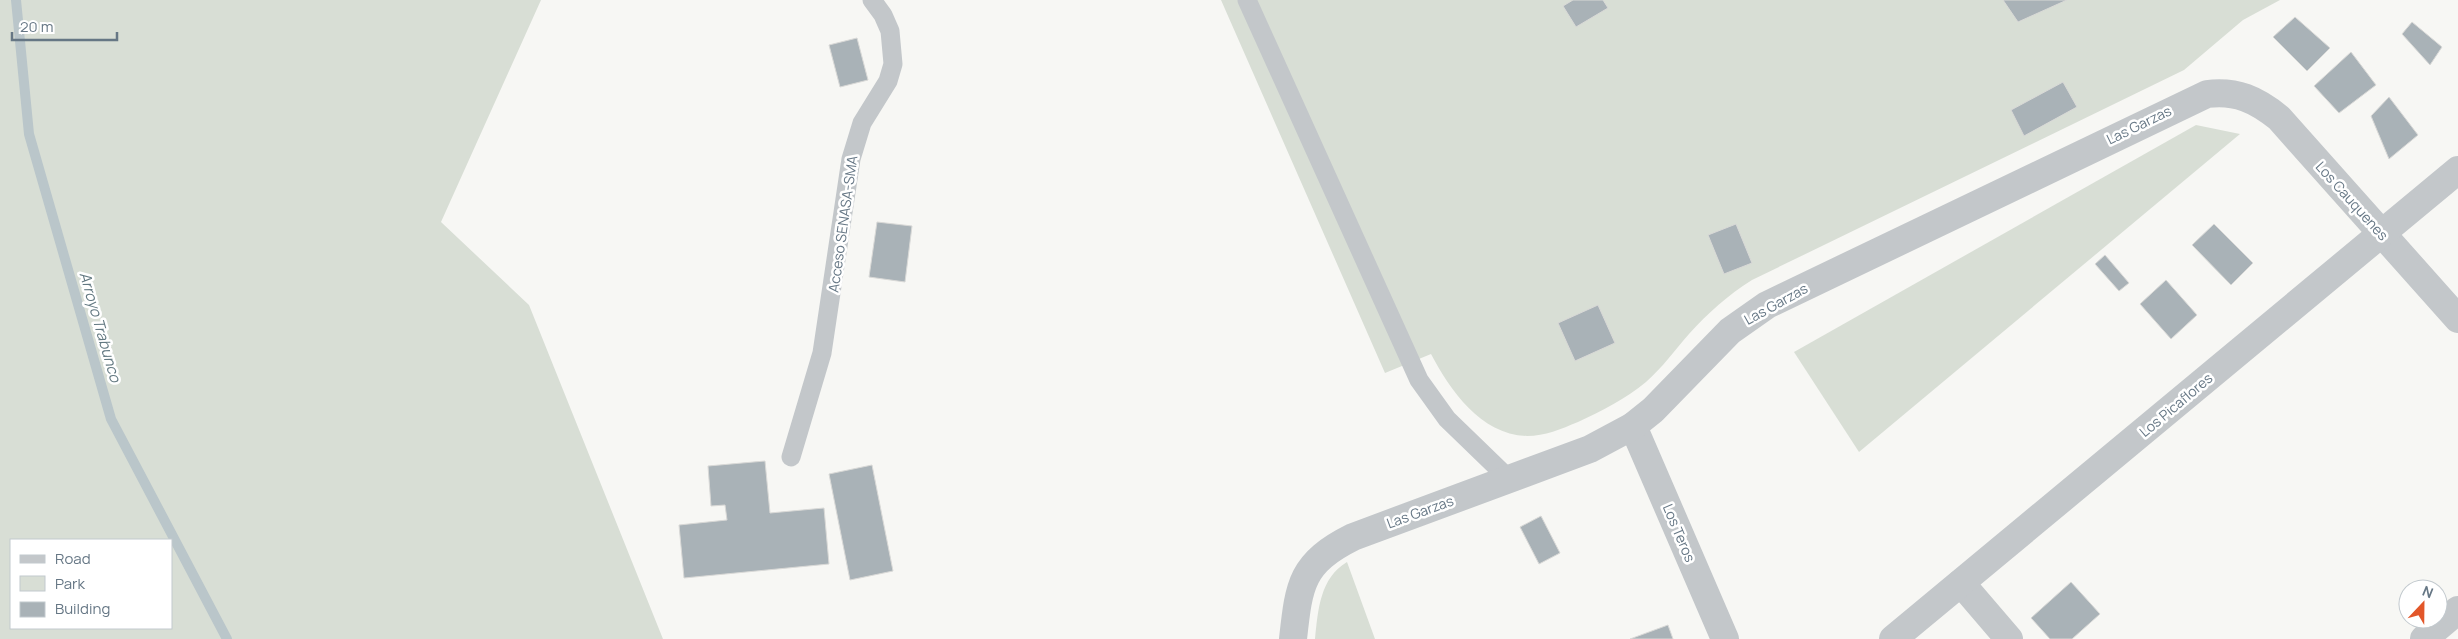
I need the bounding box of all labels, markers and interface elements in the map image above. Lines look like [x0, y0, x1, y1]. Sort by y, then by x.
scale bar [12, 10, 118, 42]
text: 20 m [20, 16, 53, 37]
street label: Las Garzas [2103, 101, 2174, 148]
street label: Acceso SENASA-SMA [823, 154, 862, 294]
street label: Los Cauquenes [2312, 157, 2393, 244]
water label: Arroyo Trabunco [75, 269, 127, 385]
street label: Las Garzas [1741, 278, 1811, 329]
street label: Los Picaflores [2135, 368, 2216, 441]
street label: Las Garzas [1384, 491, 1456, 532]
street label: Los Teros [1659, 501, 1700, 565]
legend [10, 539, 172, 629]
text: Road [55, 548, 91, 569]
text: Park [55, 573, 85, 594]
north arrow [2398, 579, 2448, 629]
text: N [2420, 581, 2436, 602]
text: Building [55, 598, 110, 619]

